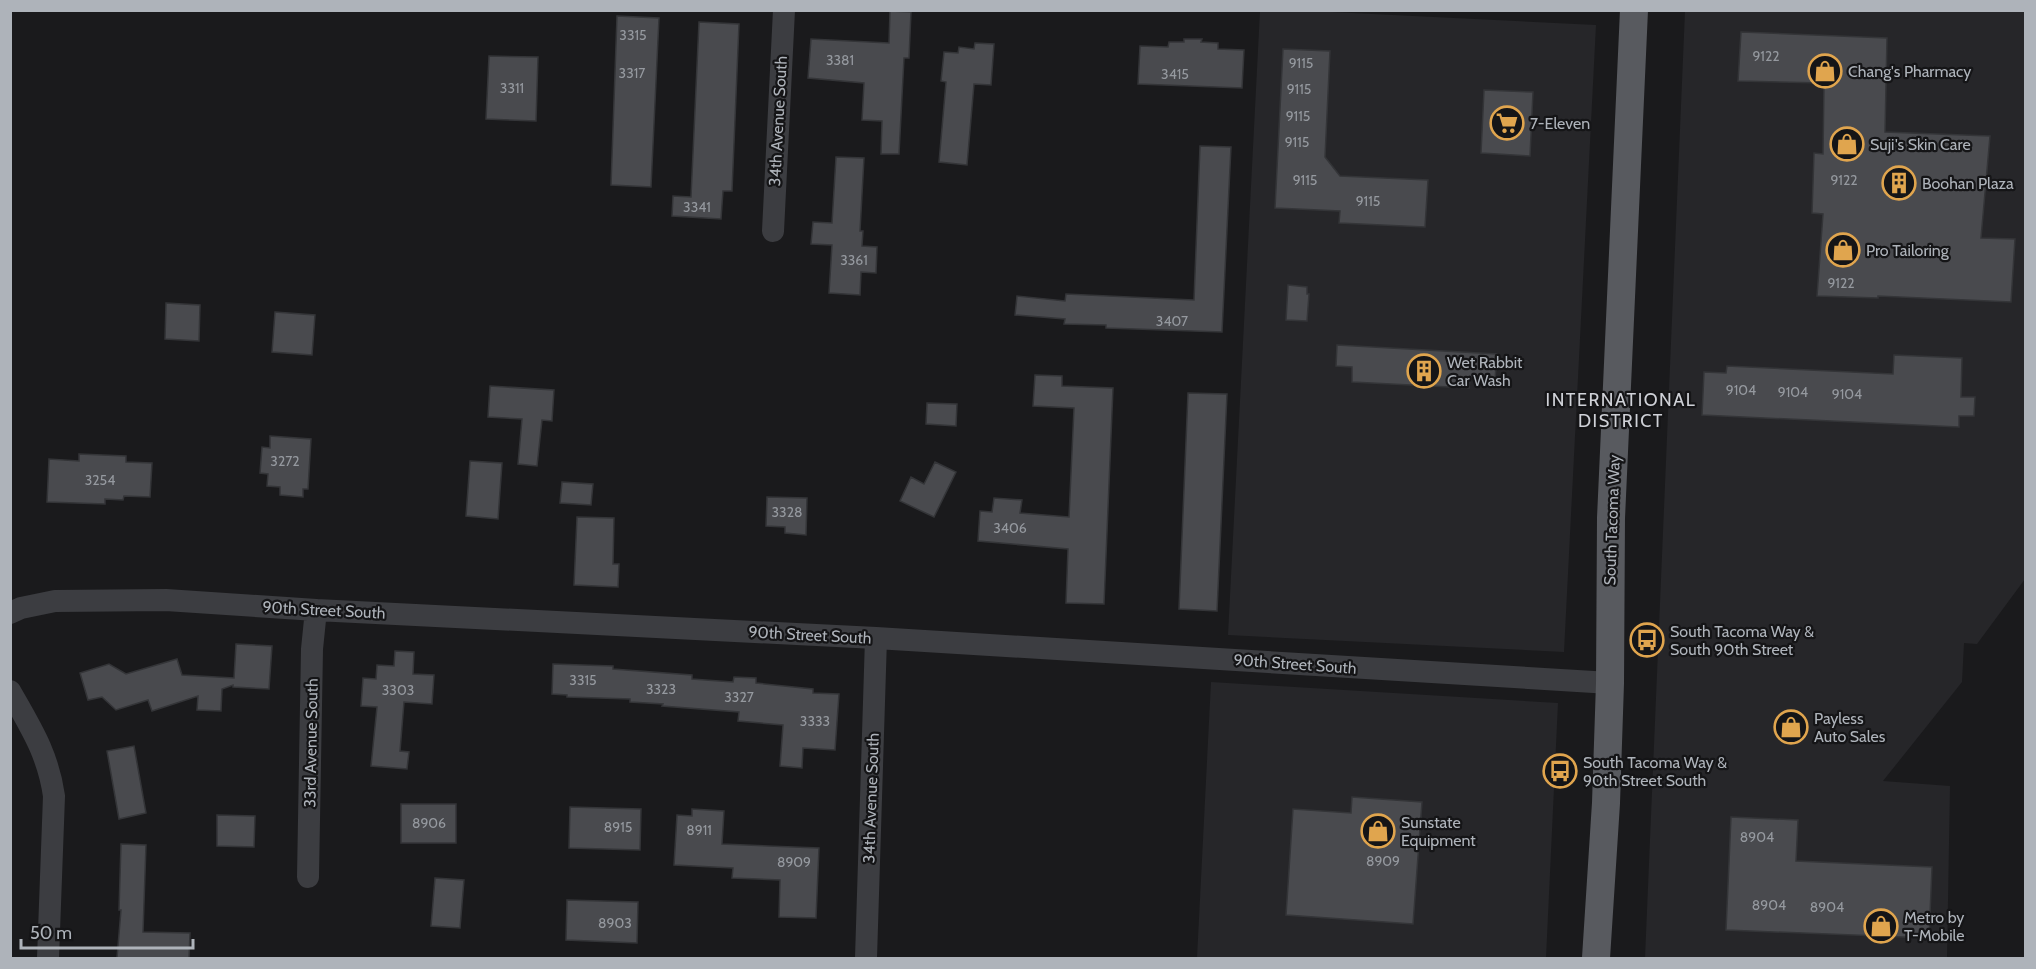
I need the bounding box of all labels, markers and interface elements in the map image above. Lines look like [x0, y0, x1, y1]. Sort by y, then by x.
house number: 3315 [619, 26, 647, 44]
house number: 9122 [1752, 47, 1780, 65]
house number: 3381 [826, 51, 854, 69]
shop icon: Chang's Pharmacy [1807, 53, 1843, 89]
house number: 9115 [1289, 54, 1313, 72]
street label: 34th Avenue South [765, 55, 791, 187]
place label: Chang's Pharmacy [1848, 62, 1971, 81]
house number: 3317 [619, 64, 645, 82]
house number: 3415 [1161, 65, 1189, 83]
house number: 3311 [500, 79, 524, 97]
house number: 9115 [1287, 80, 1311, 98]
supermarket icon: 7-Eleven [1489, 105, 1525, 141]
house number: 9115 [1286, 107, 1310, 125]
place label: 7-Eleven [1530, 114, 1590, 133]
shop icon: Suji's Skin Care [1829, 126, 1865, 162]
house number: 9115 [1285, 133, 1309, 151]
place label: Suji's Skin Care [1870, 135, 1971, 154]
building icon: Boohan Plaza [1881, 165, 1917, 201]
house number: 9115 [1293, 171, 1317, 189]
house number: 9122 [1830, 171, 1858, 189]
place label: Boohan Plaza [1922, 174, 2014, 193]
house number: 9115 [1356, 192, 1380, 210]
house number: 3341 [683, 198, 711, 216]
shop icon: Pro Tailoring [1825, 232, 1861, 268]
place label: Pro Tailoring [1866, 241, 1950, 260]
house number: 3361 [840, 251, 868, 269]
house number: 9122 [1827, 274, 1855, 292]
house number: 3407 [1156, 312, 1188, 330]
building icon: Wet Rabbit Car Wash [1406, 353, 1442, 389]
place label: Wet Rabbit Car Wash [1447, 353, 1523, 390]
house number: 9104 [1726, 381, 1756, 399]
house number: 9104 [1778, 383, 1808, 401]
house number: 9104 [1832, 385, 1862, 403]
district label: INTERNATIONAL DISTRICT [1546, 389, 1696, 432]
house number: 3272 [270, 452, 300, 470]
street label: South Tacoma Way [1600, 454, 1624, 586]
house number: 3254 [85, 471, 115, 489]
house number: 3328 [772, 503, 802, 521]
house number: 3406 [993, 519, 1027, 537]
street label: 90th Street South [262, 597, 386, 623]
street label: 90th Street South [748, 622, 872, 648]
bus stop icon: South Tacoma Way & South 90th Street [1629, 622, 1665, 658]
place label: South Tacoma Way & South 90th Street [1670, 622, 1814, 659]
street label: 90th Street South [1233, 650, 1357, 678]
house number: 3315 [569, 671, 597, 689]
street label: 33rd Avenue South [300, 678, 322, 808]
house number: 3323 [646, 680, 676, 698]
house number: 3303 [382, 681, 414, 699]
house number: 3327 [724, 688, 754, 706]
shop icon: Payless Auto Sales [1773, 709, 1809, 745]
place label: Payless Auto Sales [1814, 709, 1886, 746]
house number: 3333 [800, 712, 830, 730]
street label: 34th Avenue South [859, 732, 883, 864]
bus stop icon: South Tacoma Way & 90th Street South [1542, 753, 1578, 789]
place label: South Tacoma Way & 90th Street South [1583, 753, 1727, 790]
shop icon: Sunstate Equipment [1360, 813, 1396, 849]
place label: Sunstate Equipment [1401, 813, 1476, 850]
house number: 8906 [412, 814, 446, 832]
house number: 8915 [604, 818, 632, 836]
house number: 8911 [686, 821, 712, 839]
house number: 8904 [1740, 828, 1774, 846]
house number: 8909 [1366, 852, 1400, 870]
house number: 8909 [777, 853, 811, 871]
house number: 8904 [1752, 896, 1786, 914]
house number: 8904 [1810, 898, 1844, 916]
shop icon: Metro by T-Mobile [1863, 908, 1899, 944]
place label: Metro by T-Mobile [1904, 908, 1964, 945]
scale bar [21, 912, 194, 950]
house number: 8903 [598, 914, 632, 932]
text: 50 m [30, 922, 72, 944]

